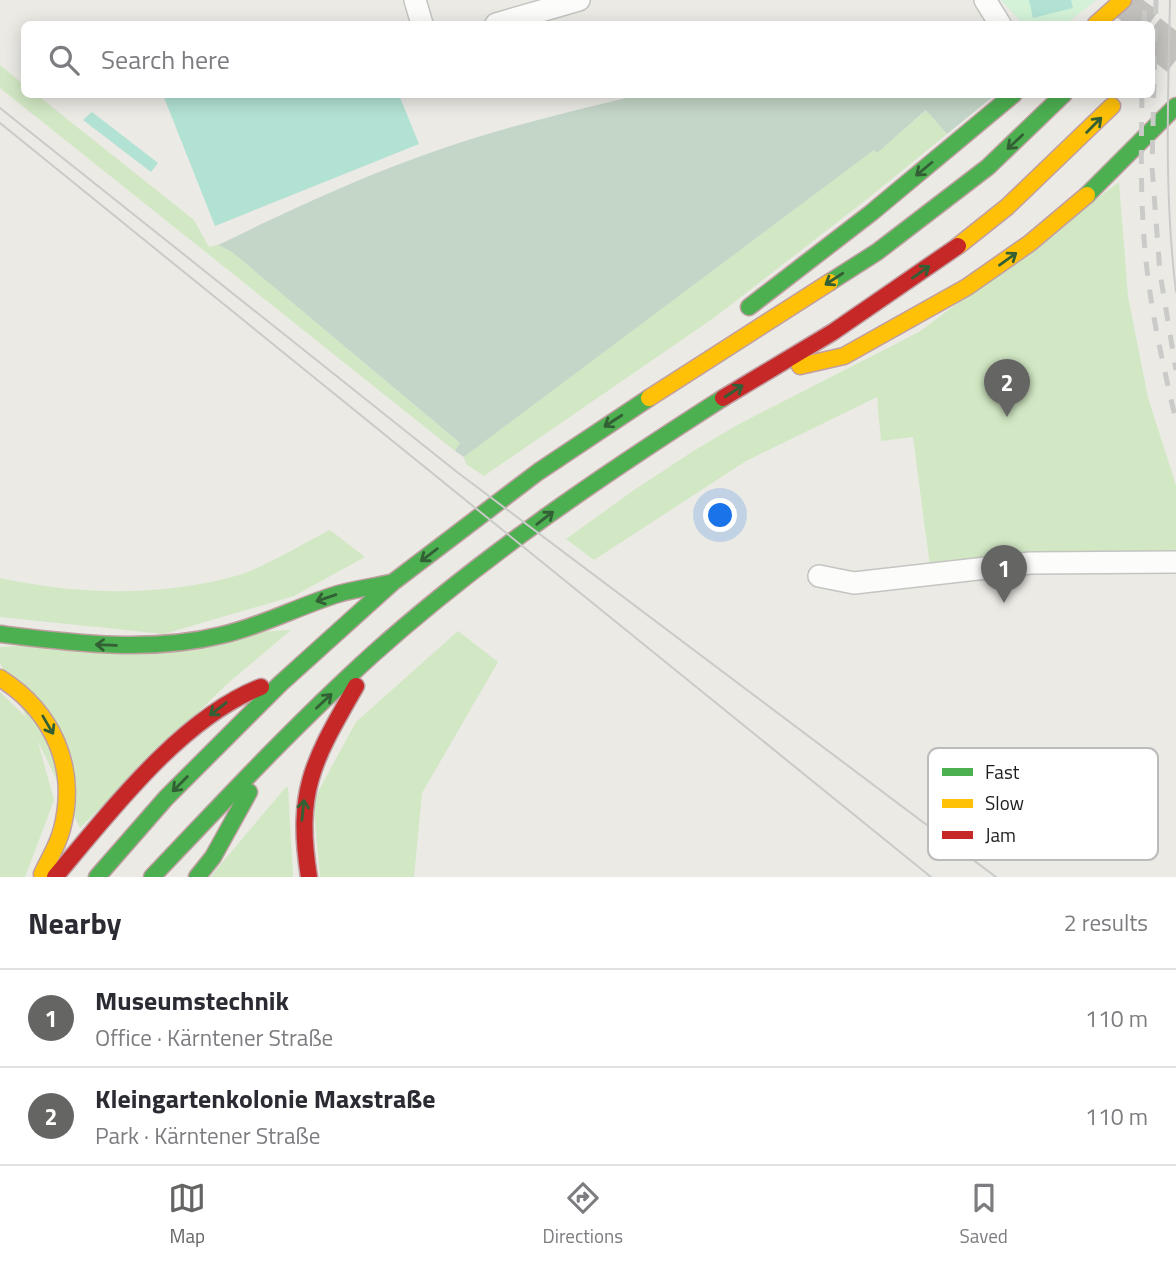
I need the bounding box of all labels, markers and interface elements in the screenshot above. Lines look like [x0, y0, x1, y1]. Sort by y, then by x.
search box [21, 21, 1155, 98]
text: Search here [101, 40, 230, 79]
icon: search [45, 41, 83, 79]
one-way arrow [1085, 116, 1102, 133]
one-way arrow [1006, 134, 1024, 150]
one-way arrow [915, 161, 933, 177]
one-way arrow [998, 252, 1017, 266]
one-way arrow [911, 265, 930, 279]
one-way arrow [825, 273, 845, 287]
pin: 2 [984, 359, 1030, 417]
one-way arrow [724, 384, 743, 398]
one-way arrow [604, 414, 623, 429]
your location [703, 498, 737, 532]
one-way arrow [535, 510, 554, 525]
pin: 1 [981, 545, 1027, 603]
one-way arrow [420, 548, 439, 563]
one-way arrow [315, 592, 337, 605]
one-way arrow [95, 639, 118, 652]
one-way arrow [315, 693, 333, 709]
one-way arrow [210, 701, 228, 716]
one-way arrow [42, 714, 55, 735]
legend [928, 748, 1158, 860]
text: Fast [985, 757, 1020, 786]
one-way arrow [172, 775, 189, 792]
text: Slow [985, 788, 1024, 817]
one-way arrow [297, 799, 310, 821]
text: Jam [985, 820, 1016, 849]
text: Nearby [28, 900, 121, 946]
text: 2 results [1064, 905, 1148, 940]
text: Museumstechnik [95, 981, 289, 1020]
text: 1 [45, 1001, 57, 1036]
text: 110 m [1085, 1001, 1148, 1036]
text: Office · Kärntener Straße [95, 1020, 333, 1055]
text: Kleingartenkolonie Maxstraße [95, 1079, 435, 1118]
text: 2 [45, 1099, 57, 1134]
text: 110 m [1085, 1099, 1148, 1134]
text: Park · Kärntener Straße [95, 1118, 320, 1153]
tab: Map [168, 1179, 206, 1250]
tab: Directions [543, 1179, 623, 1250]
tab: Saved [959, 1179, 1008, 1250]

